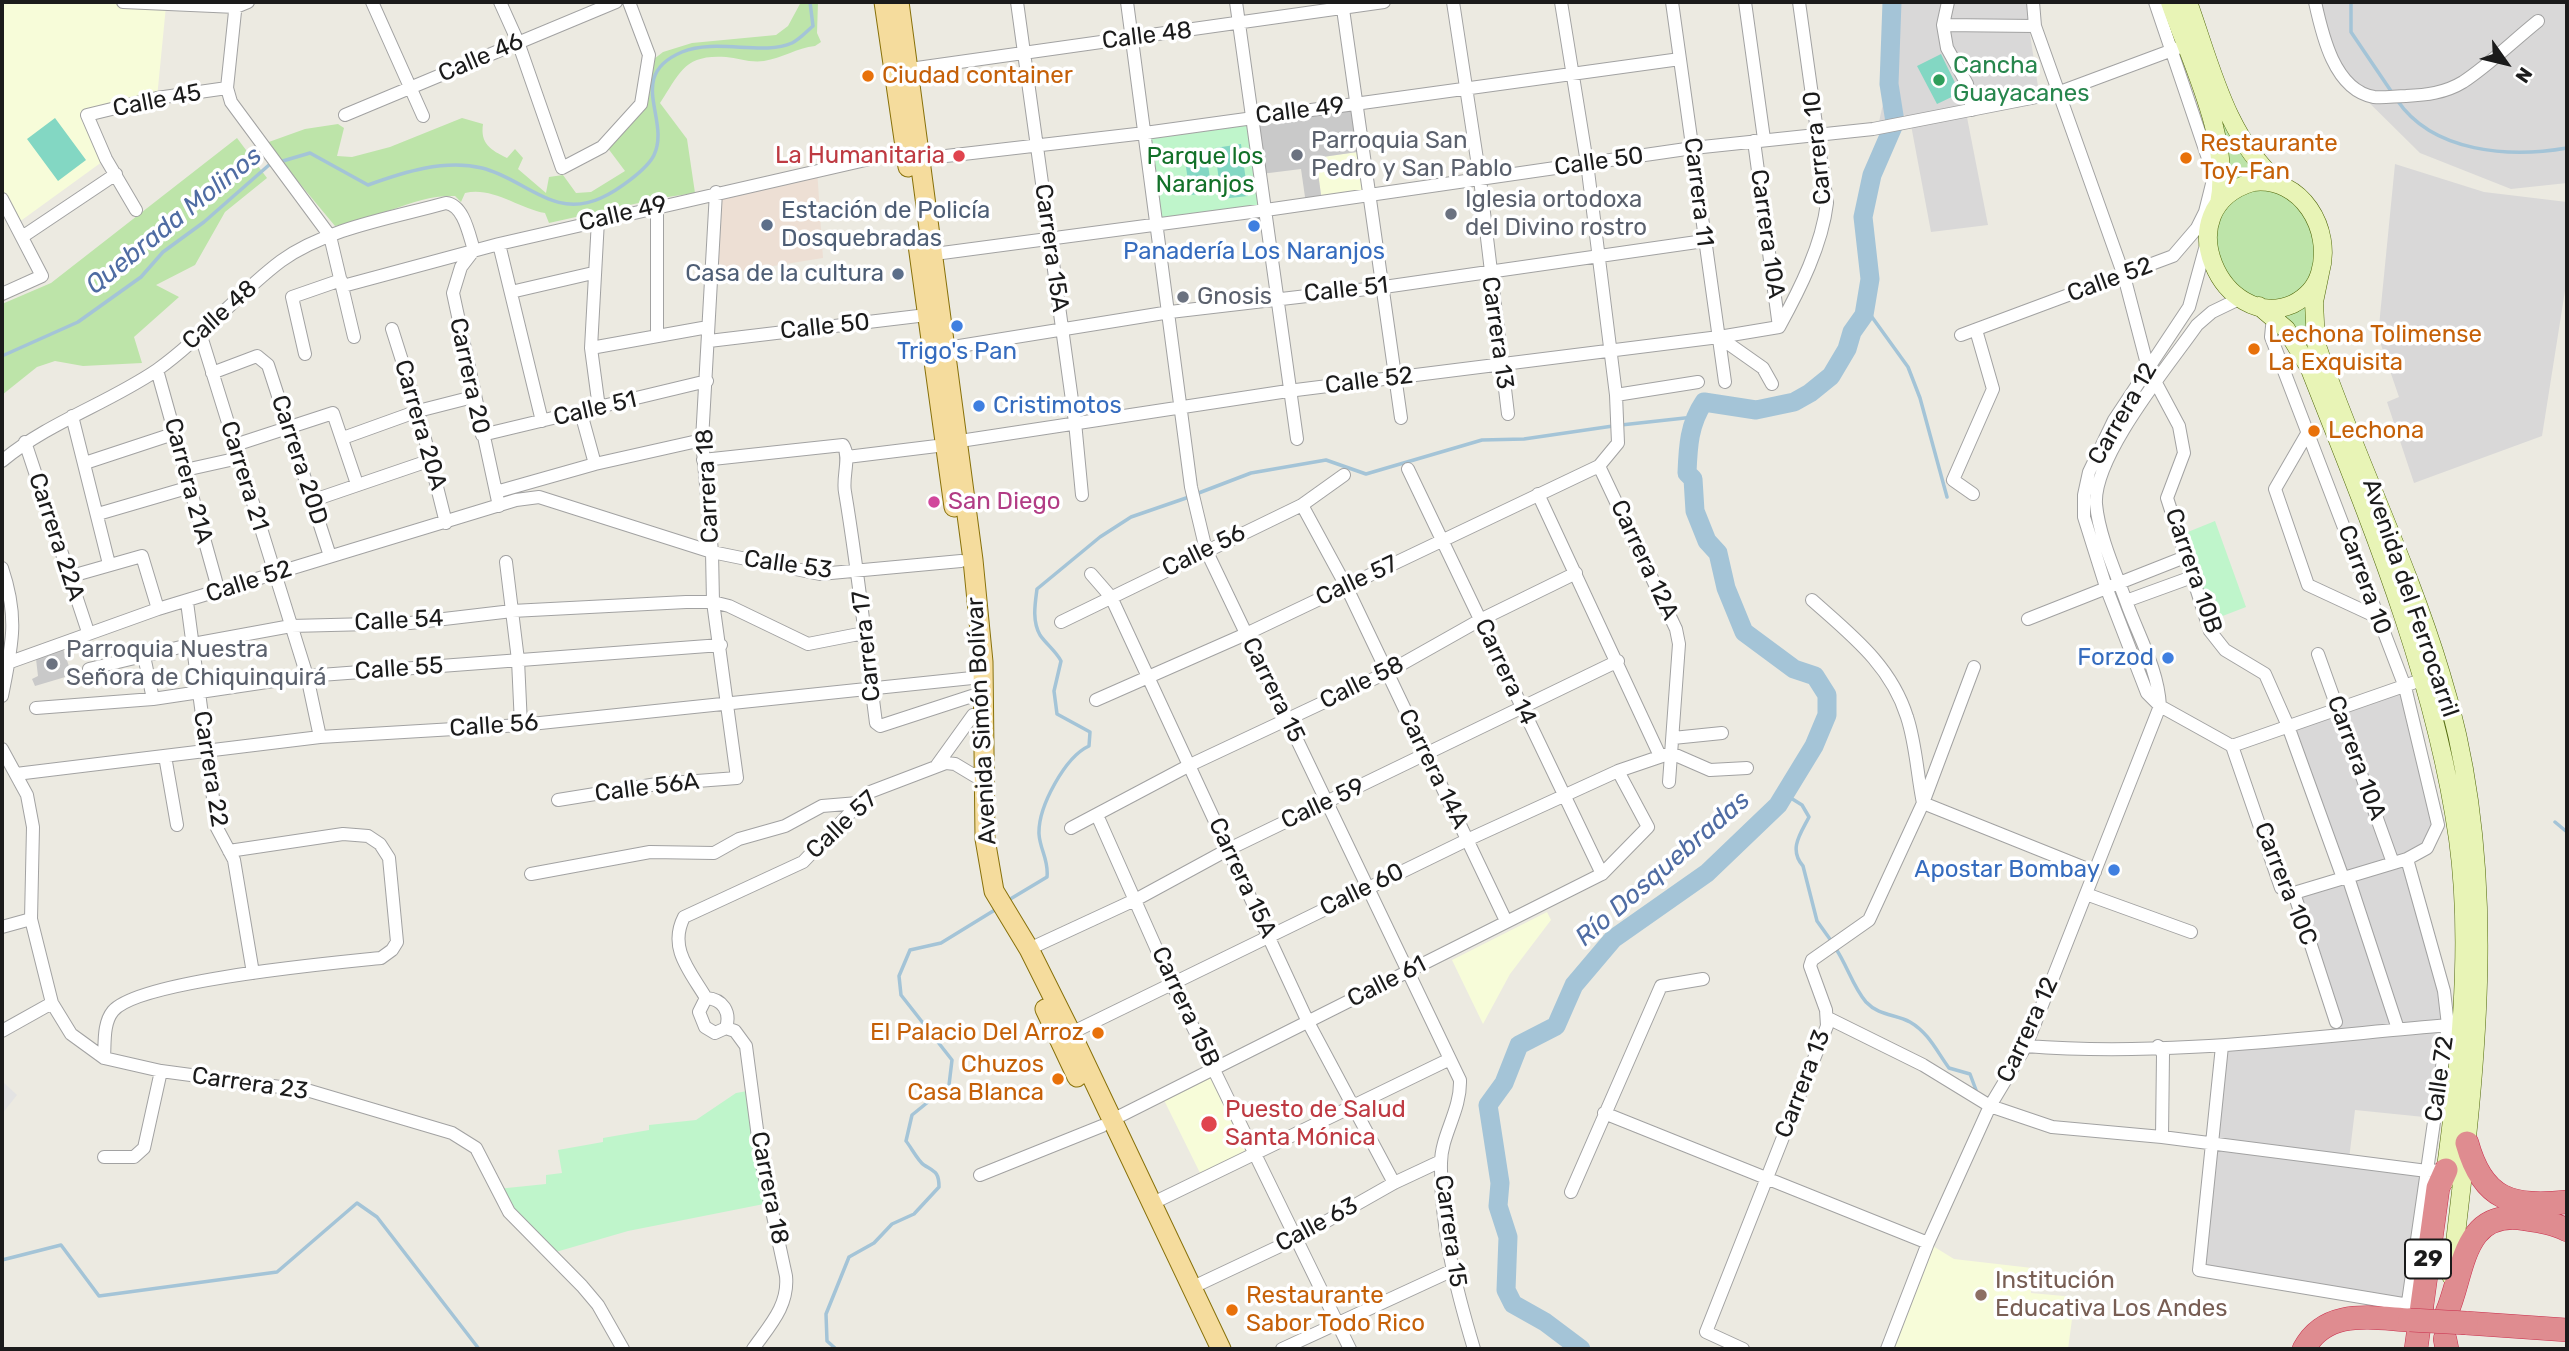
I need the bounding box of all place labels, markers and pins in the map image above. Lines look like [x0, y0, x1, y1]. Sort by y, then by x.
place label: Cancha Guayacanes [1953, 52, 2090, 108]
place label: Ciudad container [882, 62, 1073, 90]
marker: Ciudad container [860, 68, 876, 84]
marker: Cancha Guayacanes [1931, 72, 1947, 88]
place label: Parroquia San Pedro y San Pablo [1311, 127, 1513, 183]
place label: Restaurante Toy-Fan [2200, 130, 2338, 186]
place label: La Humanitaria [775, 142, 945, 170]
marker: Parroquia San Pedro y San Pablo [1289, 147, 1305, 163]
marker: La Humanitaria [951, 148, 967, 164]
marker: Restaurante Toy-Fan [2178, 150, 2194, 166]
place label: Iglesia ortodoxa del Divino rostro [1465, 186, 1647, 242]
place label: Estación de Policía Dosquebradas [781, 197, 990, 253]
marker: Iglesia ortodoxa del Divino rostro [1443, 206, 1459, 222]
marker: Estación de Policía Dosquebradas [759, 217, 775, 233]
marker: Panadería Los Naranjos [1246, 218, 1262, 234]
place label: Panadería Los Naranjos [1123, 238, 1385, 266]
place label: Casa de la cultura [685, 260, 884, 288]
marker: Casa de la cultura [890, 266, 906, 282]
place label: Gnosis [1197, 283, 1272, 311]
marker: Gnosis [1175, 289, 1191, 305]
marker: Trigo's Pan [949, 318, 965, 334]
place label: Lechona Tolimense La Exquisita [2268, 321, 2482, 377]
place label: Trigo's Pan [897, 338, 1017, 366]
marker: Lechona Tolimense La Exquisita [2246, 341, 2262, 357]
place label: Cristimotos [993, 392, 1122, 420]
marker: Cristimotos [971, 398, 987, 414]
place label: Lechona [2328, 417, 2424, 445]
marker: Lechona [2306, 423, 2322, 439]
place label: San Diego [948, 488, 1060, 516]
marker: San Diego [926, 494, 942, 510]
place label: Parroquia Nuestra Señora de Chiquinquirá [66, 636, 327, 692]
place label: Forzod [2077, 644, 2154, 672]
marker: Forzod [2160, 650, 2176, 666]
marker: Parroquia Nuestra Señora de Chiquinquirá [44, 656, 60, 672]
place label: Apostar Bombay [1914, 856, 2100, 884]
marker: Apostar Bombay [2106, 862, 2122, 878]
place label: El Palacio Del Arroz [870, 1019, 1084, 1047]
marker: El Palacio Del Arroz [1090, 1025, 1106, 1041]
place label: Chuzos Casa Blanca [907, 1051, 1044, 1107]
marker: Chuzos Casa Blanca [1050, 1071, 1066, 1087]
place label: Puesto de Salud Santa Mónica [1225, 1096, 1406, 1152]
marker: Puesto de Salud Santa Mónica [1199, 1114, 1219, 1134]
place label: Institución Educativa Los Andes [1995, 1267, 2227, 1323]
place label: Restaurante Sabor Todo Rico [1246, 1282, 1425, 1338]
marker: Institución Educativa Los Andes [1973, 1287, 1989, 1303]
marker: Restaurante Sabor Todo Rico [1224, 1302, 1240, 1318]

